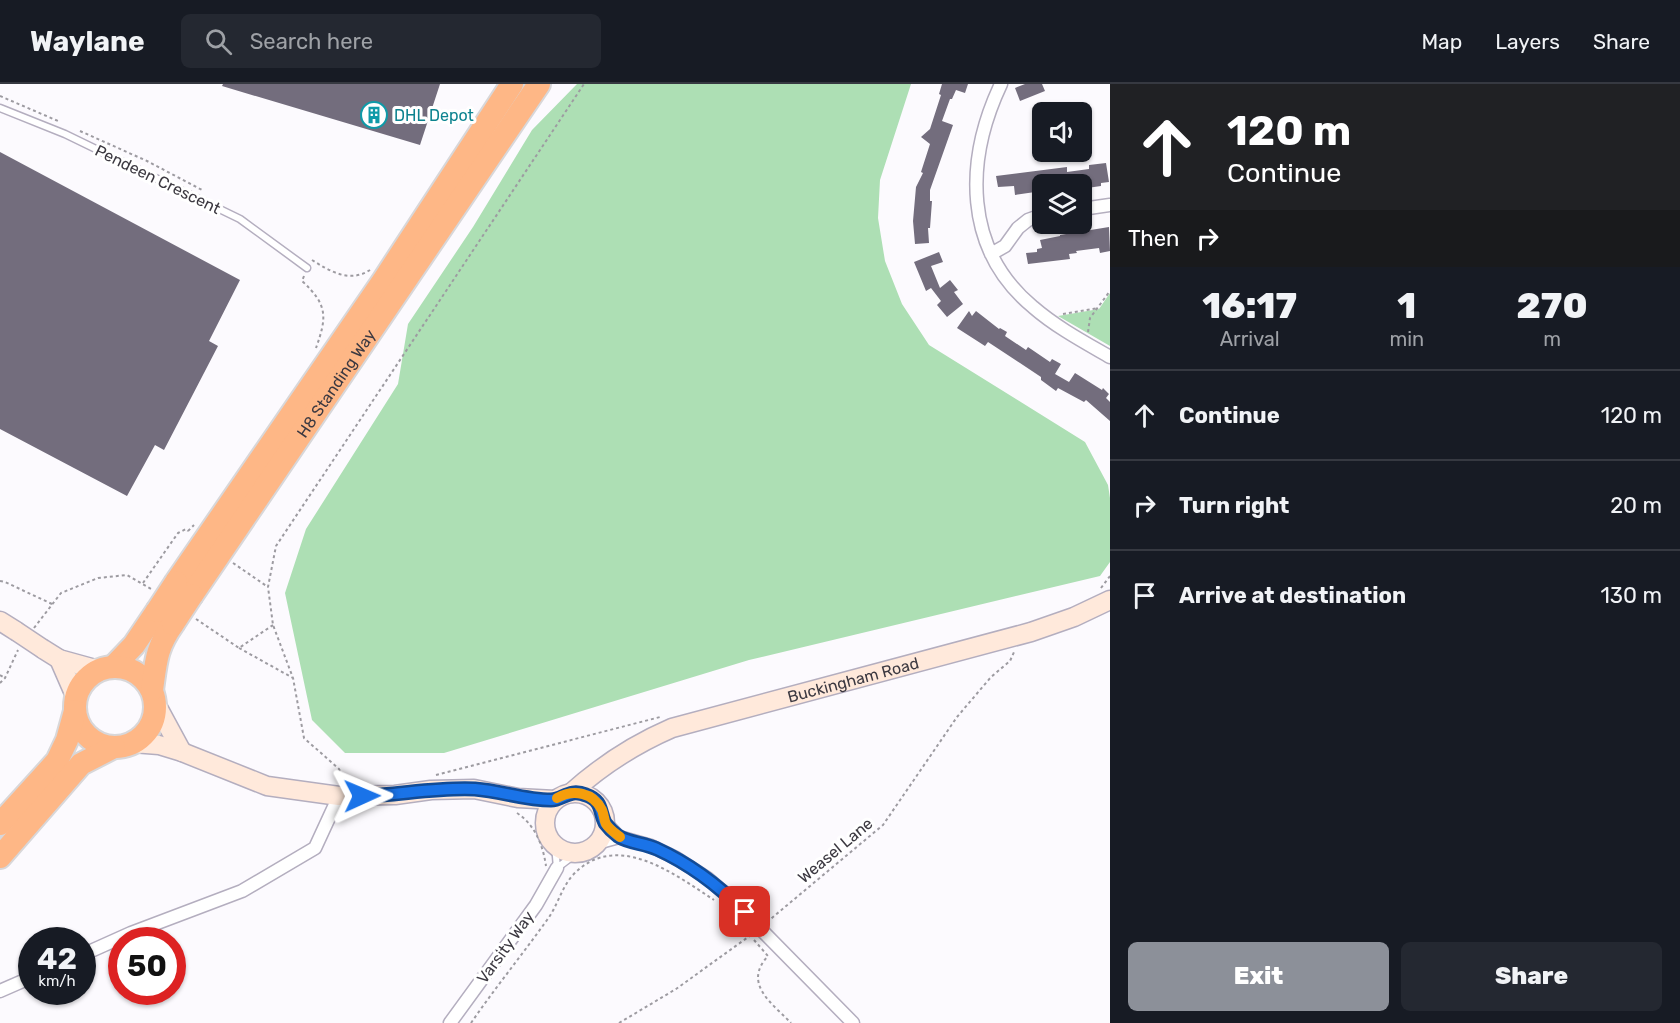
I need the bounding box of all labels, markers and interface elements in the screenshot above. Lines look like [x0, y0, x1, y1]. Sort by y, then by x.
search box [181, 14, 601, 68]
text: Waylane [30, 25, 145, 58]
icon: search [202, 25, 235, 58]
text: Search here [250, 28, 373, 55]
text: Map [1421, 29, 1462, 54]
text: Layers [1495, 29, 1560, 54]
text: Share [1593, 29, 1650, 54]
building icon: DHL Depot [359, 100, 389, 130]
map controls [1032, 102, 1092, 234]
button: sound [1032, 102, 1092, 162]
place label: DHL Depot [394, 106, 474, 125]
text: 120 m [1227, 106, 1351, 156]
icon: ahead [1128, 108, 1206, 186]
street label: Pendeen Crescent [92, 141, 224, 218]
text: Continue [1227, 157, 1341, 189]
button: layers [1032, 174, 1092, 234]
icon: right [1191, 222, 1224, 255]
text: Then [1128, 225, 1179, 252]
text: 16:17 [1202, 284, 1297, 327]
text: 1 [1397, 284, 1416, 327]
text: 270 [1517, 284, 1588, 327]
street label: H8 Standing Way [293, 326, 380, 441]
text: Arrival [1220, 327, 1280, 351]
text: min [1389, 327, 1424, 351]
text: m [1543, 327, 1561, 351]
icon: ahead [1128, 399, 1161, 432]
text: Continue [1179, 402, 1280, 429]
text: 120 m [1601, 402, 1662, 429]
icon: right [1128, 489, 1161, 522]
text: Turn right [1179, 492, 1289, 519]
text: 20 m [1610, 492, 1662, 519]
icon: arrive [1128, 579, 1161, 612]
text: Arrive at destination [1179, 582, 1406, 609]
text: 130 m [1600, 582, 1662, 609]
street label: Buckingham Road [785, 653, 921, 707]
position arrow [330, 764, 394, 828]
street label: Weasel Lane [794, 814, 877, 887]
pin [719, 886, 770, 937]
icon: arrive [728, 895, 761, 928]
street label: Varsity Way [473, 907, 538, 987]
speed limit sign: 50 [108, 927, 186, 1005]
text: 42 [37, 941, 77, 977]
button: Exit [1128, 942, 1389, 1011]
button: Share [1401, 942, 1662, 1011]
text: km/h [38, 972, 76, 990]

